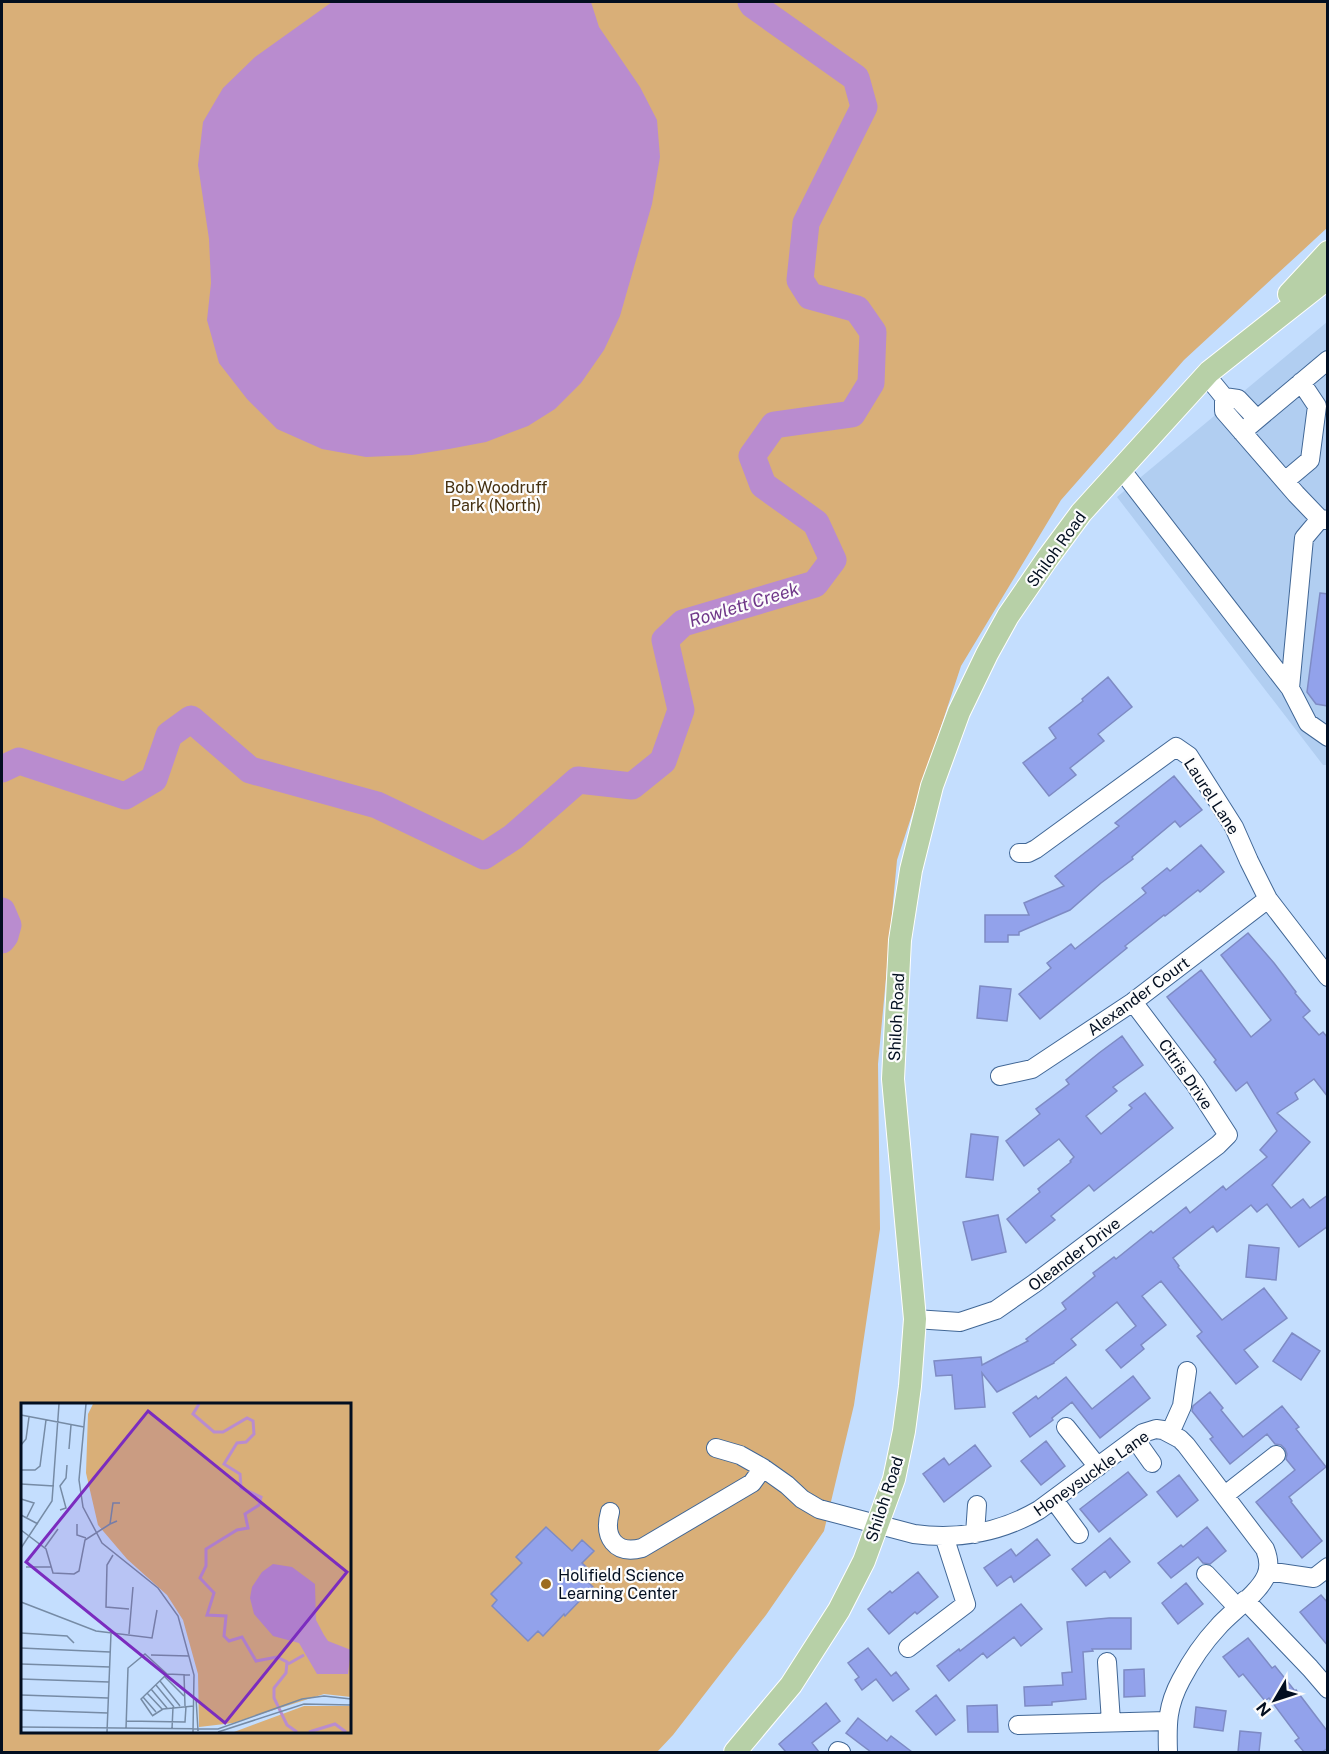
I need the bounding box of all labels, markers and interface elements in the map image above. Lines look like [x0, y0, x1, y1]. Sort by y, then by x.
park label: Bob Woodruff Park (North) [445, 478, 547, 515]
street label: Shiloh Road [1023, 508, 1090, 591]
water label: Rowlett Creek [686, 578, 802, 631]
street label: Laurel Lane [1180, 755, 1243, 838]
street label: Alexander Court [1084, 953, 1193, 1040]
street label: Shiloh Road [885, 972, 908, 1062]
street label: Citris Drive [1154, 1035, 1217, 1113]
street label: Oleander Drive [1025, 1214, 1124, 1295]
inset map [21, 1403, 351, 1733]
street label: Honeysuckle Lane [1030, 1427, 1153, 1520]
street label: Shiloh Road [862, 1454, 907, 1544]
place label: Holifield Science Learning Center [558, 1566, 684, 1603]
marker: Holifield Science Learning Center [539, 1577, 553, 1591]
north arrow [1245, 1670, 1305, 1730]
text: N [1252, 1698, 1275, 1720]

